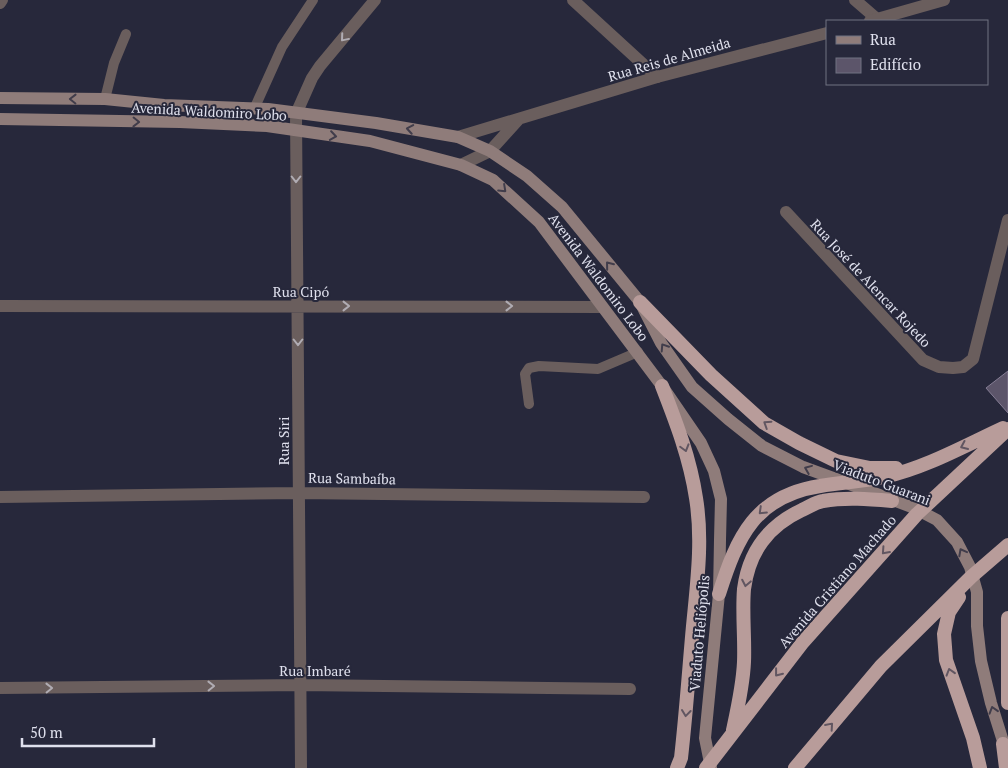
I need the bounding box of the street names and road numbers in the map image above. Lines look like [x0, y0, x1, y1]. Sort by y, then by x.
street label: Rua Reis de Almeida [605, 32, 733, 86]
street label: Avenida Waldomiro Lobo [131, 97, 288, 125]
street label: Avenida Waldomiro Lobo [545, 209, 654, 345]
street label: Rua José de Alencar Rojedo [806, 215, 936, 351]
street label: Rua Cipó [273, 282, 329, 301]
street label: Rua Siri [274, 417, 293, 465]
street label: Viaduto Guarani [831, 455, 933, 509]
street label: Rua Sambaíba [308, 468, 396, 488]
street label: Avenida Cristiano Machado [774, 510, 900, 652]
street label: Viaduto Heliópolis [684, 574, 714, 692]
street label: Rua Imbaré [279, 661, 351, 680]

